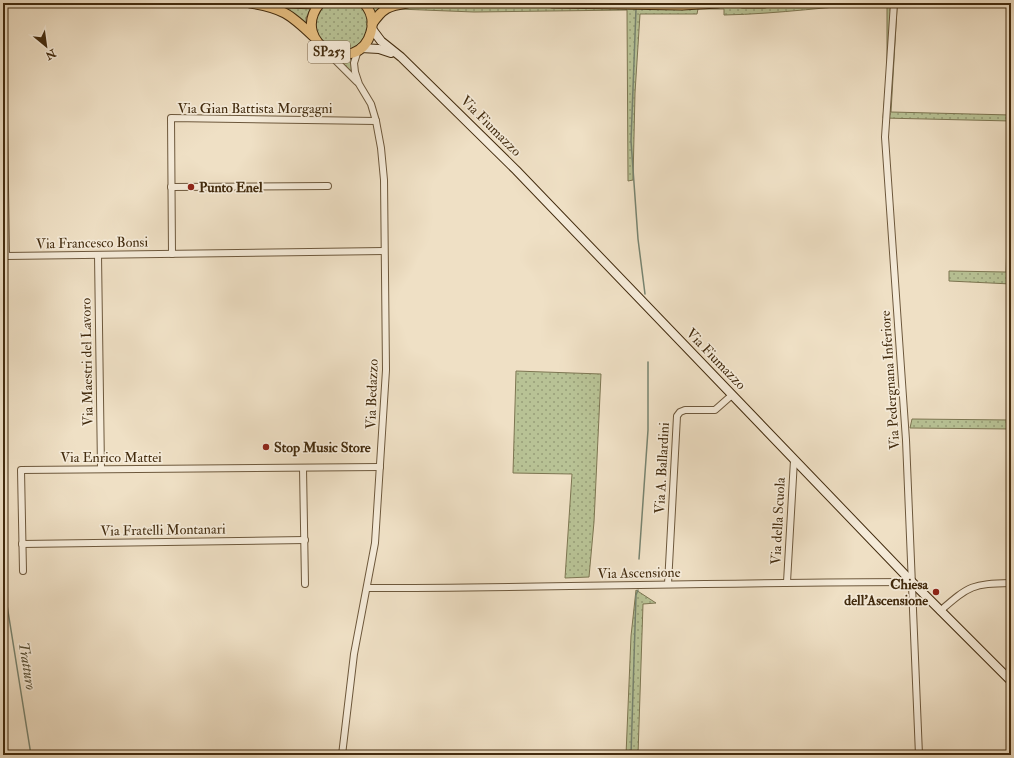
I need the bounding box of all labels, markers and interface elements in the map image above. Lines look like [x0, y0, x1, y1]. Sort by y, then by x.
north arrow [26, 26, 66, 66]
road number: SP253 [308, 41, 350, 63]
text: N [42, 46, 59, 63]
street label: Via Fiumazzo [457, 92, 525, 160]
street label: Via Gian Battista Morgagni [177, 100, 333, 117]
place label: Punto Enel [199, 179, 263, 196]
marker: Punto Enel [186, 182, 196, 192]
street label: Via Francesco Bonsi [36, 234, 148, 252]
street label: Via Maestri del Lavoro [77, 298, 97, 426]
street label: Via Pedergnana Inferiore [877, 310, 903, 450]
street label: Via Fiumazzo [683, 325, 750, 393]
street label: Via Bedazzo [362, 358, 382, 429]
street label: Via A. Ballardini [651, 422, 673, 514]
place label: Stop Music Store [274, 439, 371, 457]
marker: Stop Music Store [261, 442, 271, 452]
street label: Via Enrico Mattei [60, 449, 162, 466]
street label: Via della Scuola [767, 477, 789, 565]
street label: Via Fratelli Montanari [100, 520, 226, 540]
street label: Via Ascensione [597, 564, 681, 582]
place label: Chiesa dell'Ascensione [844, 576, 929, 609]
marker: Chiesa dell'Ascensione [931, 587, 941, 597]
water label: Tratturo [14, 641, 40, 691]

